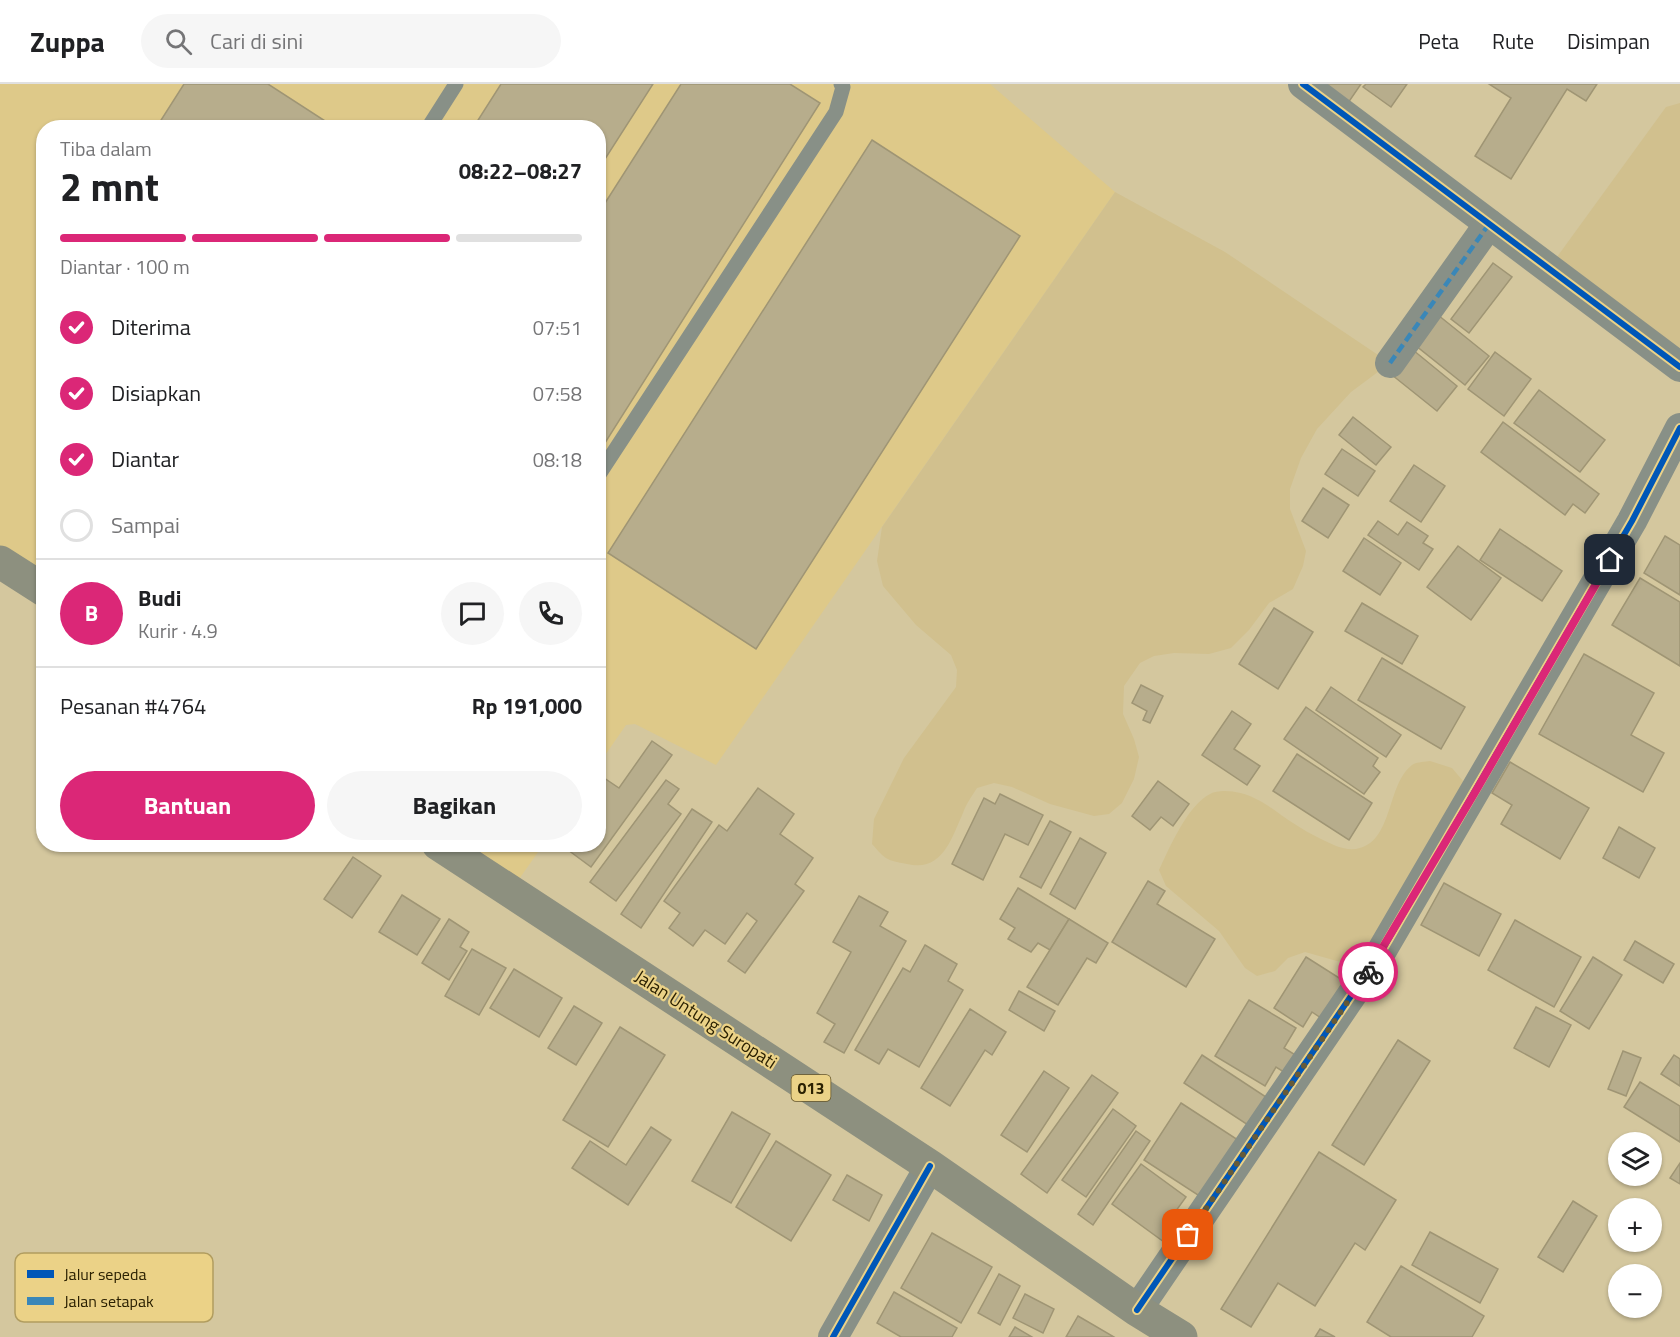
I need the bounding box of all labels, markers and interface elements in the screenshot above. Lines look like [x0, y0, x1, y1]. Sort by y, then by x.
search box [141, 14, 561, 68]
text: Zuppa [30, 20, 105, 63]
text: Cari di sini [210, 24, 303, 58]
icon: search [162, 25, 195, 58]
text: Peta [1418, 25, 1459, 57]
text: Rute [1492, 25, 1534, 57]
text: Disimpan [1567, 25, 1650, 57]
text: Tiba dalam [60, 133, 152, 164]
text: 08:22–08:27 [459, 154, 582, 188]
text: 2 mnt [60, 157, 159, 216]
text: Diantar · 100 m [60, 251, 190, 282]
text: Diterima [111, 310, 191, 344]
icon: check [60, 311, 93, 344]
text: 07:51 [533, 312, 582, 343]
text: Disiapkan [111, 376, 201, 410]
icon: check [60, 377, 93, 410]
text: 07:58 [533, 378, 582, 409]
text: Diantar [111, 442, 179, 476]
icon: check [60, 443, 93, 476]
text: 08:18 [533, 444, 582, 475]
text: Sampai [111, 508, 180, 542]
pin [1584, 534, 1635, 585]
icon: home [1593, 543, 1626, 576]
text: Budi [138, 581, 181, 615]
button: chat [441, 582, 504, 645]
button: phone [519, 582, 582, 645]
text: B [85, 596, 98, 630]
text: Kurir · 4.9 [138, 615, 218, 646]
text: Pesanan #4764 [60, 689, 206, 723]
text: Rp 191,000 [472, 689, 582, 723]
button: Bantuan [60, 771, 315, 840]
button: Bagikan [327, 771, 582, 840]
courier [1338, 942, 1398, 1002]
icon: bike [1352, 956, 1385, 989]
street label: Jalan Untung Suropati [630, 963, 782, 1075]
road number: 013 [792, 1075, 830, 1101]
map controls [1608, 1132, 1662, 1318]
button: layers [1608, 1132, 1662, 1186]
button: + [1608, 1198, 1662, 1252]
pin [1162, 1209, 1213, 1260]
icon: bag [1171, 1218, 1204, 1251]
legend [15, 1253, 213, 1322]
text: Jalur sepeda [64, 1262, 146, 1286]
button: − [1608, 1264, 1662, 1318]
text: Jalan setapak [64, 1289, 154, 1313]

